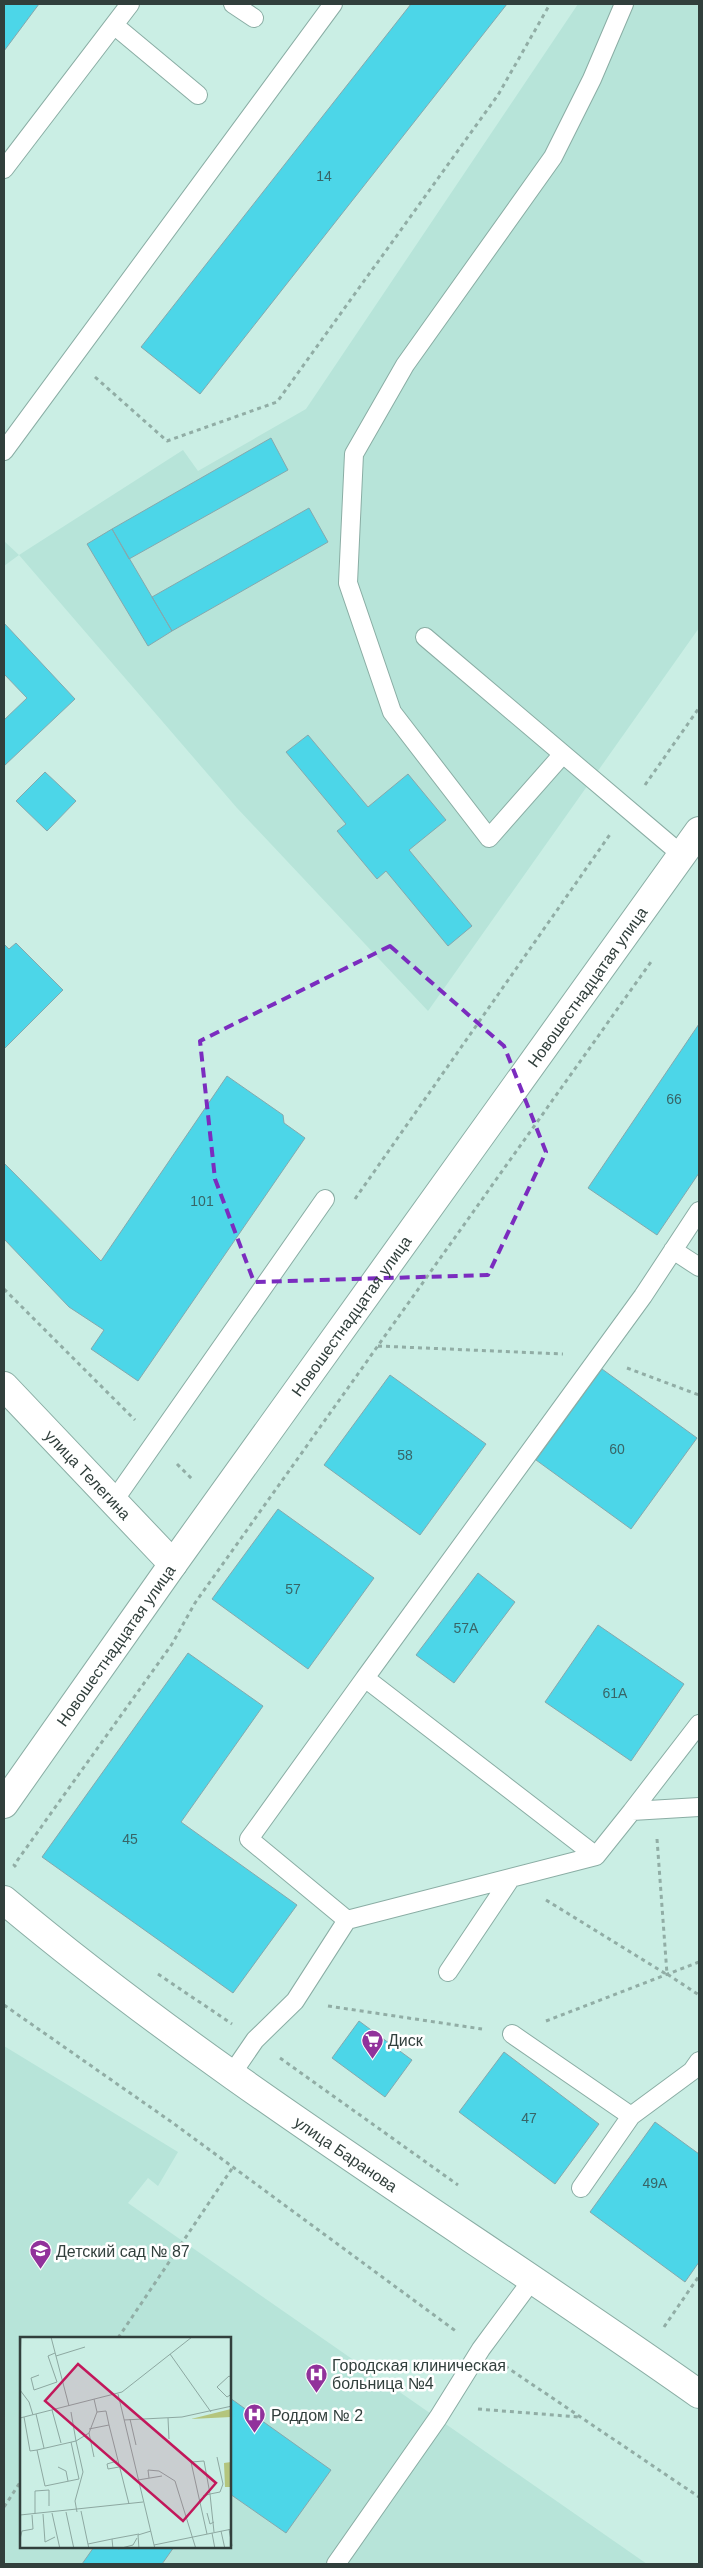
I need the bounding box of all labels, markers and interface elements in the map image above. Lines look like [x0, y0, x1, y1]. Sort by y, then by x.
house number: 14 [316, 168, 332, 184]
street label: Новошестнадцатая улица [525, 904, 651, 1070]
house number: 66 [666, 1091, 682, 1107]
house number: 101 [190, 1193, 214, 1209]
street label: Новошестнадцатая улица [288, 1233, 415, 1399]
street label: улица Телегина [41, 1427, 134, 1523]
house number: 60 [609, 1441, 625, 1457]
house number: 58 [397, 1447, 413, 1463]
street label: Новошестнадцатая улица [54, 1562, 179, 1729]
house number: 57 [285, 1581, 301, 1597]
house number: 57А [454, 1620, 479, 1636]
house number: 61А [603, 1685, 628, 1701]
house number: 45 [122, 1831, 138, 1847]
supermarket icon: Диск [360, 2028, 384, 2059]
place label: Диск [388, 2032, 424, 2049]
house number: 47 [521, 2110, 537, 2126]
street label: улица Баранова [291, 2113, 400, 2195]
house number: 49А [643, 2175, 668, 2191]
school or university icon: Детский сад № 87 [28, 2239, 52, 2270]
place label: Детский сад № 87 [56, 2243, 190, 2260]
inset map [20, 2337, 231, 2548]
place label: Городская клиническая больница №4 [332, 2357, 506, 2392]
hospital icon: Городская клиническая больница №4 [304, 2362, 328, 2393]
hospital icon: Роддом № 2 [243, 2403, 267, 2434]
place label: Роддом № 2 [271, 2407, 363, 2424]

